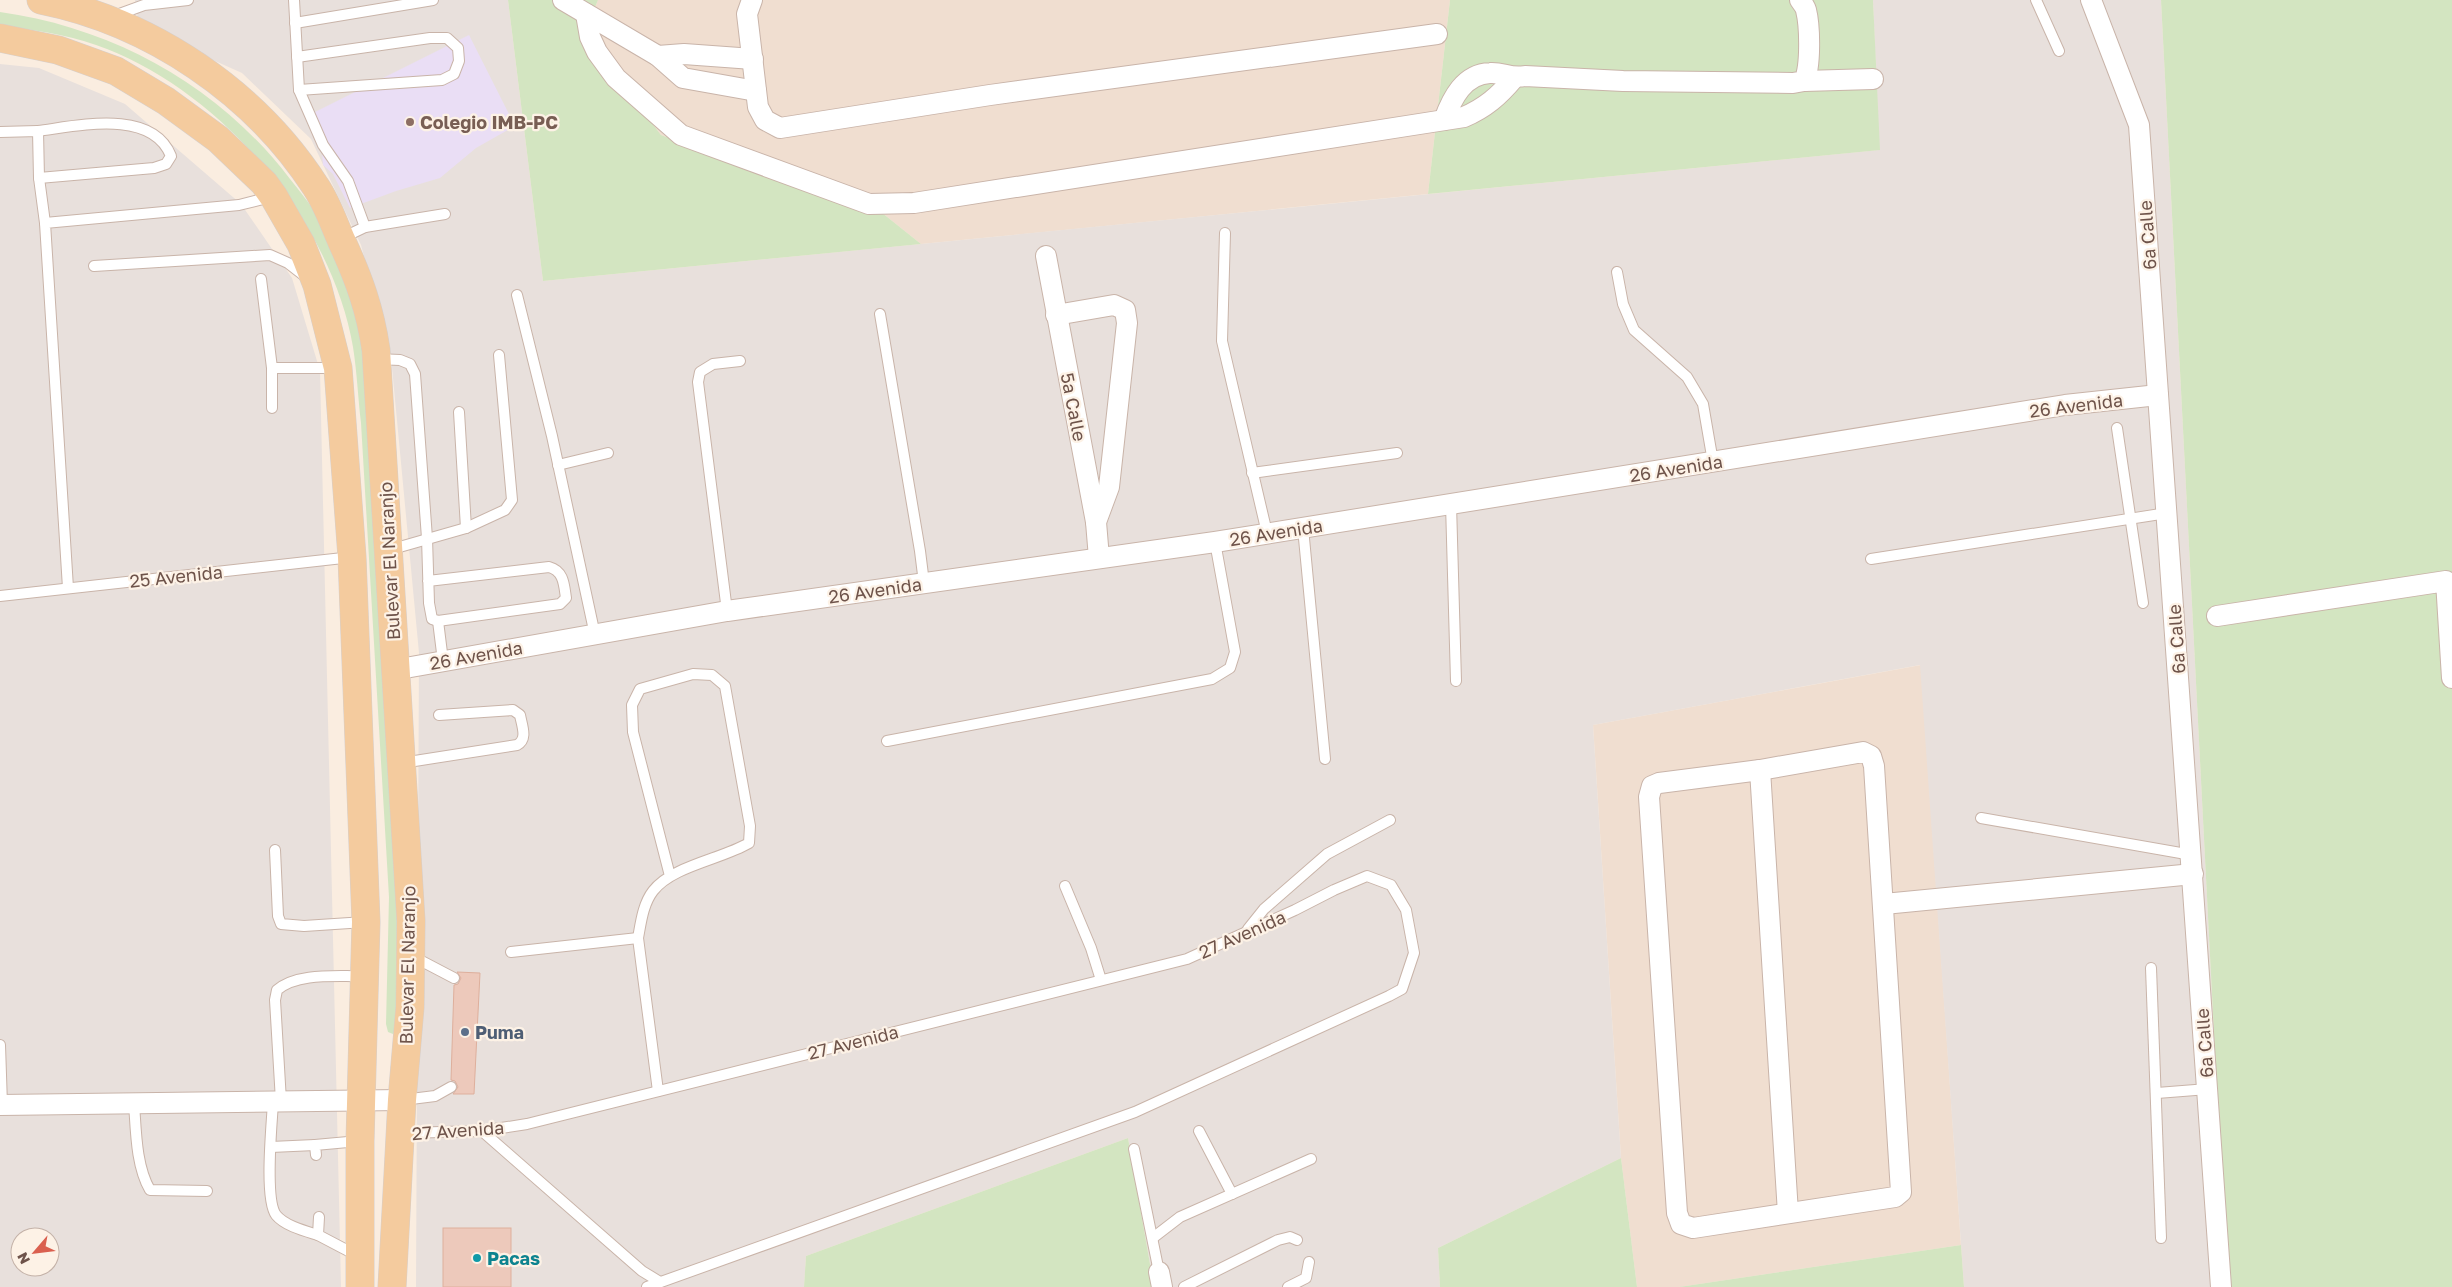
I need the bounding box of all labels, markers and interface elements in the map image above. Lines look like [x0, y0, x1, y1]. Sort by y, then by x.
place label: Colegio IMB-PC [420, 111, 558, 133]
marker: Colegio IMB-PC [404, 116, 416, 128]
street label: 6a Calle [2134, 199, 2160, 271]
street label: 5a Calle [1057, 371, 1091, 443]
street label: 26 Avenida [2028, 388, 2124, 422]
street label: 26 Avenida [1628, 450, 1724, 486]
street label: Bulevar El Naranjo [374, 481, 404, 641]
street label: 26 Avenida [1228, 514, 1324, 550]
street label: 25 Avenida [128, 560, 224, 592]
street label: 26 Avenida [827, 573, 923, 607]
street label: 6a Calle [2163, 603, 2189, 675]
street label: 26 Avenida [428, 636, 524, 674]
street label: Bulevar El Naranjo [395, 885, 419, 1045]
street label: 27 Avenida [1195, 905, 1289, 963]
street label: 6a Calle [2191, 1007, 2217, 1079]
street label: 27 Avenida [805, 1020, 901, 1064]
place label: Puma [475, 1021, 524, 1043]
marker: Puma [459, 1026, 471, 1038]
street label: 27 Avenida [411, 1116, 505, 1144]
north arrow [10, 1227, 60, 1277]
place label: Pacas [487, 1247, 540, 1269]
text: N [13, 1250, 33, 1267]
marker: Pacas [471, 1252, 483, 1264]

